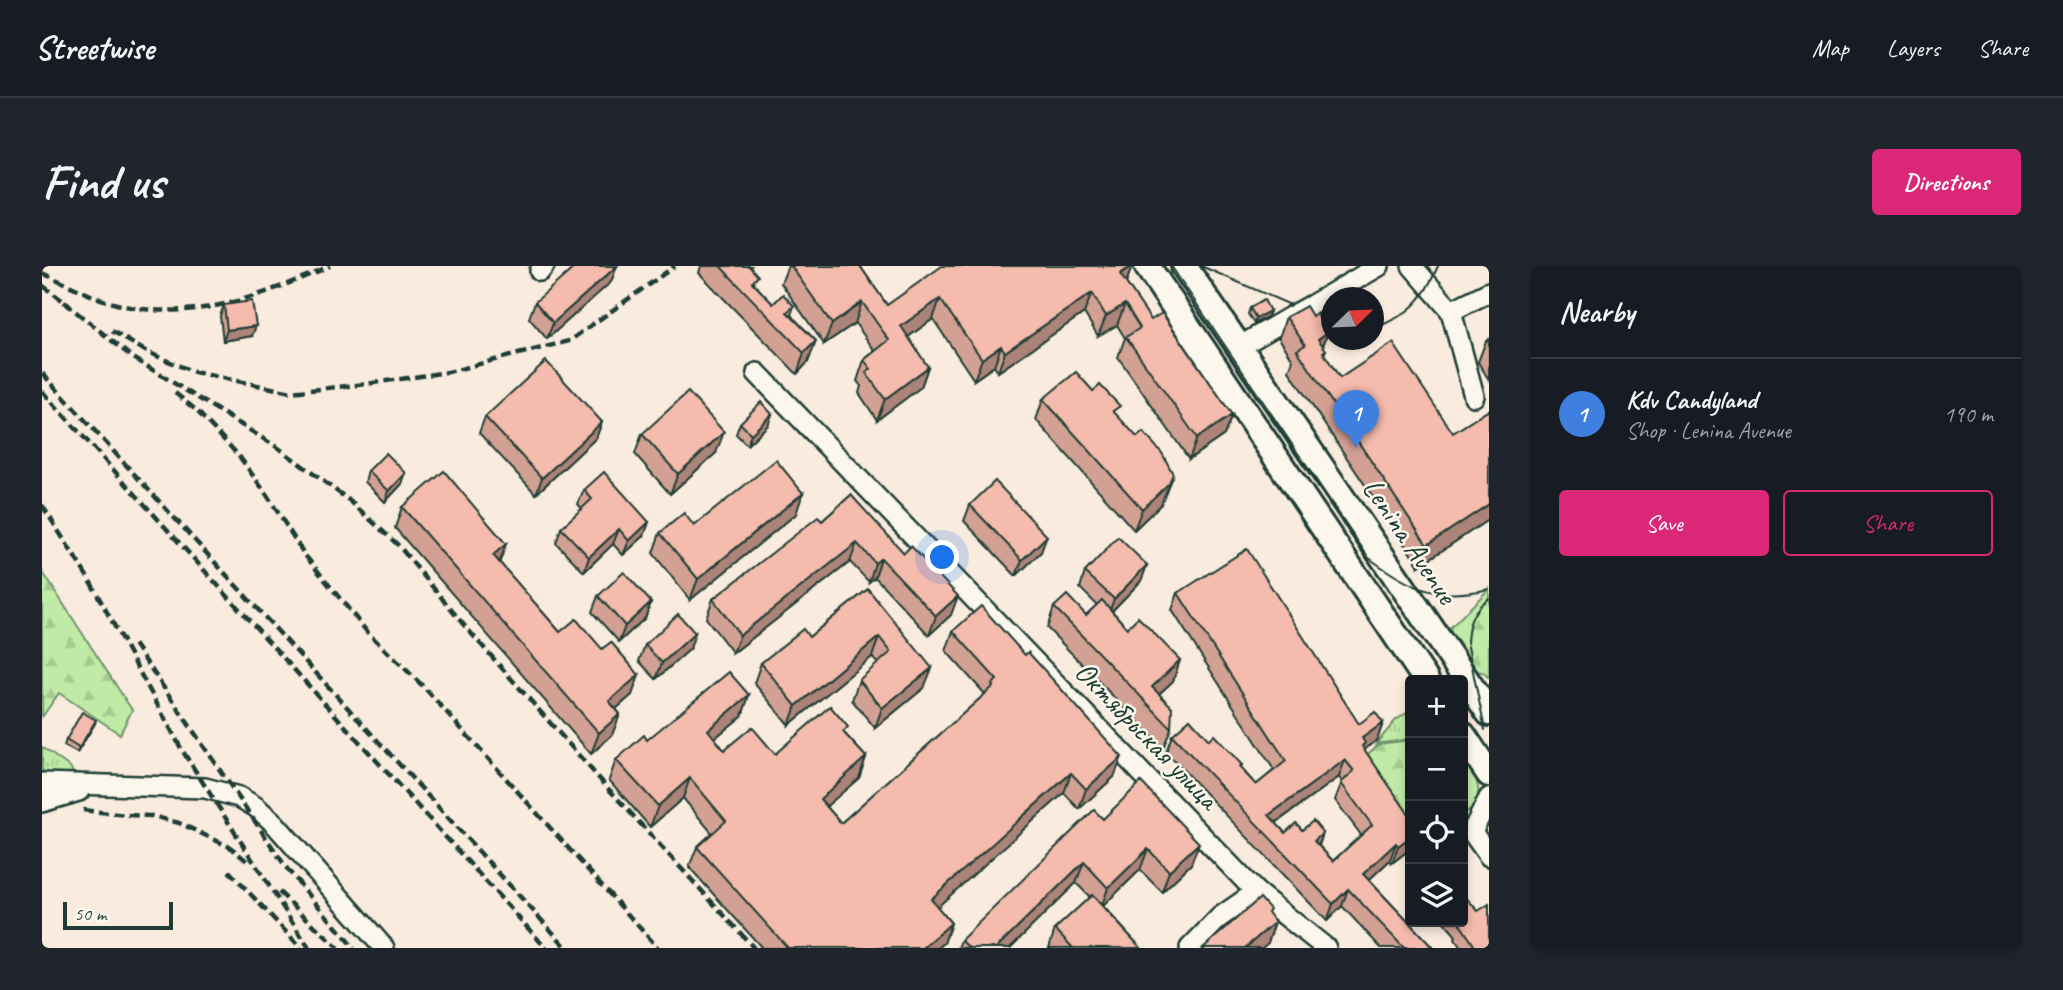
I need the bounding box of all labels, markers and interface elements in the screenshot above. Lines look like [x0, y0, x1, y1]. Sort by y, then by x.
text: Streetwise [35, 27, 154, 69]
text: Map [1812, 33, 1849, 63]
text: Layers [1887, 33, 1940, 63]
text: Share [1978, 33, 2028, 63]
button: Directions [1872, 149, 2021, 215]
text: Find us [42, 151, 164, 213]
north arrow [1321, 287, 1384, 350]
text: Nearby [1559, 293, 1635, 331]
text: Kdv Candyland [1626, 383, 1757, 416]
pin: 1 [1333, 390, 1379, 448]
text: 1 [1577, 400, 1587, 429]
text: 190 m [1944, 400, 1993, 429]
text: Shop · Lenina Avenue [1626, 416, 1791, 445]
street label: Lenina Avenue [1354, 471, 1467, 613]
button: Save [1559, 490, 1769, 556]
button: Share [1783, 490, 1993, 556]
your location [925, 540, 959, 574]
street label: Октябрьская улица [1067, 653, 1229, 819]
map controls [1405, 675, 1468, 927]
button: + [1405, 675, 1468, 738]
button: − [1405, 738, 1468, 801]
button: locate [1405, 801, 1468, 864]
button: layers [1405, 864, 1468, 927]
scale bar [63, 899, 173, 931]
text: 50 m [74, 902, 106, 926]

